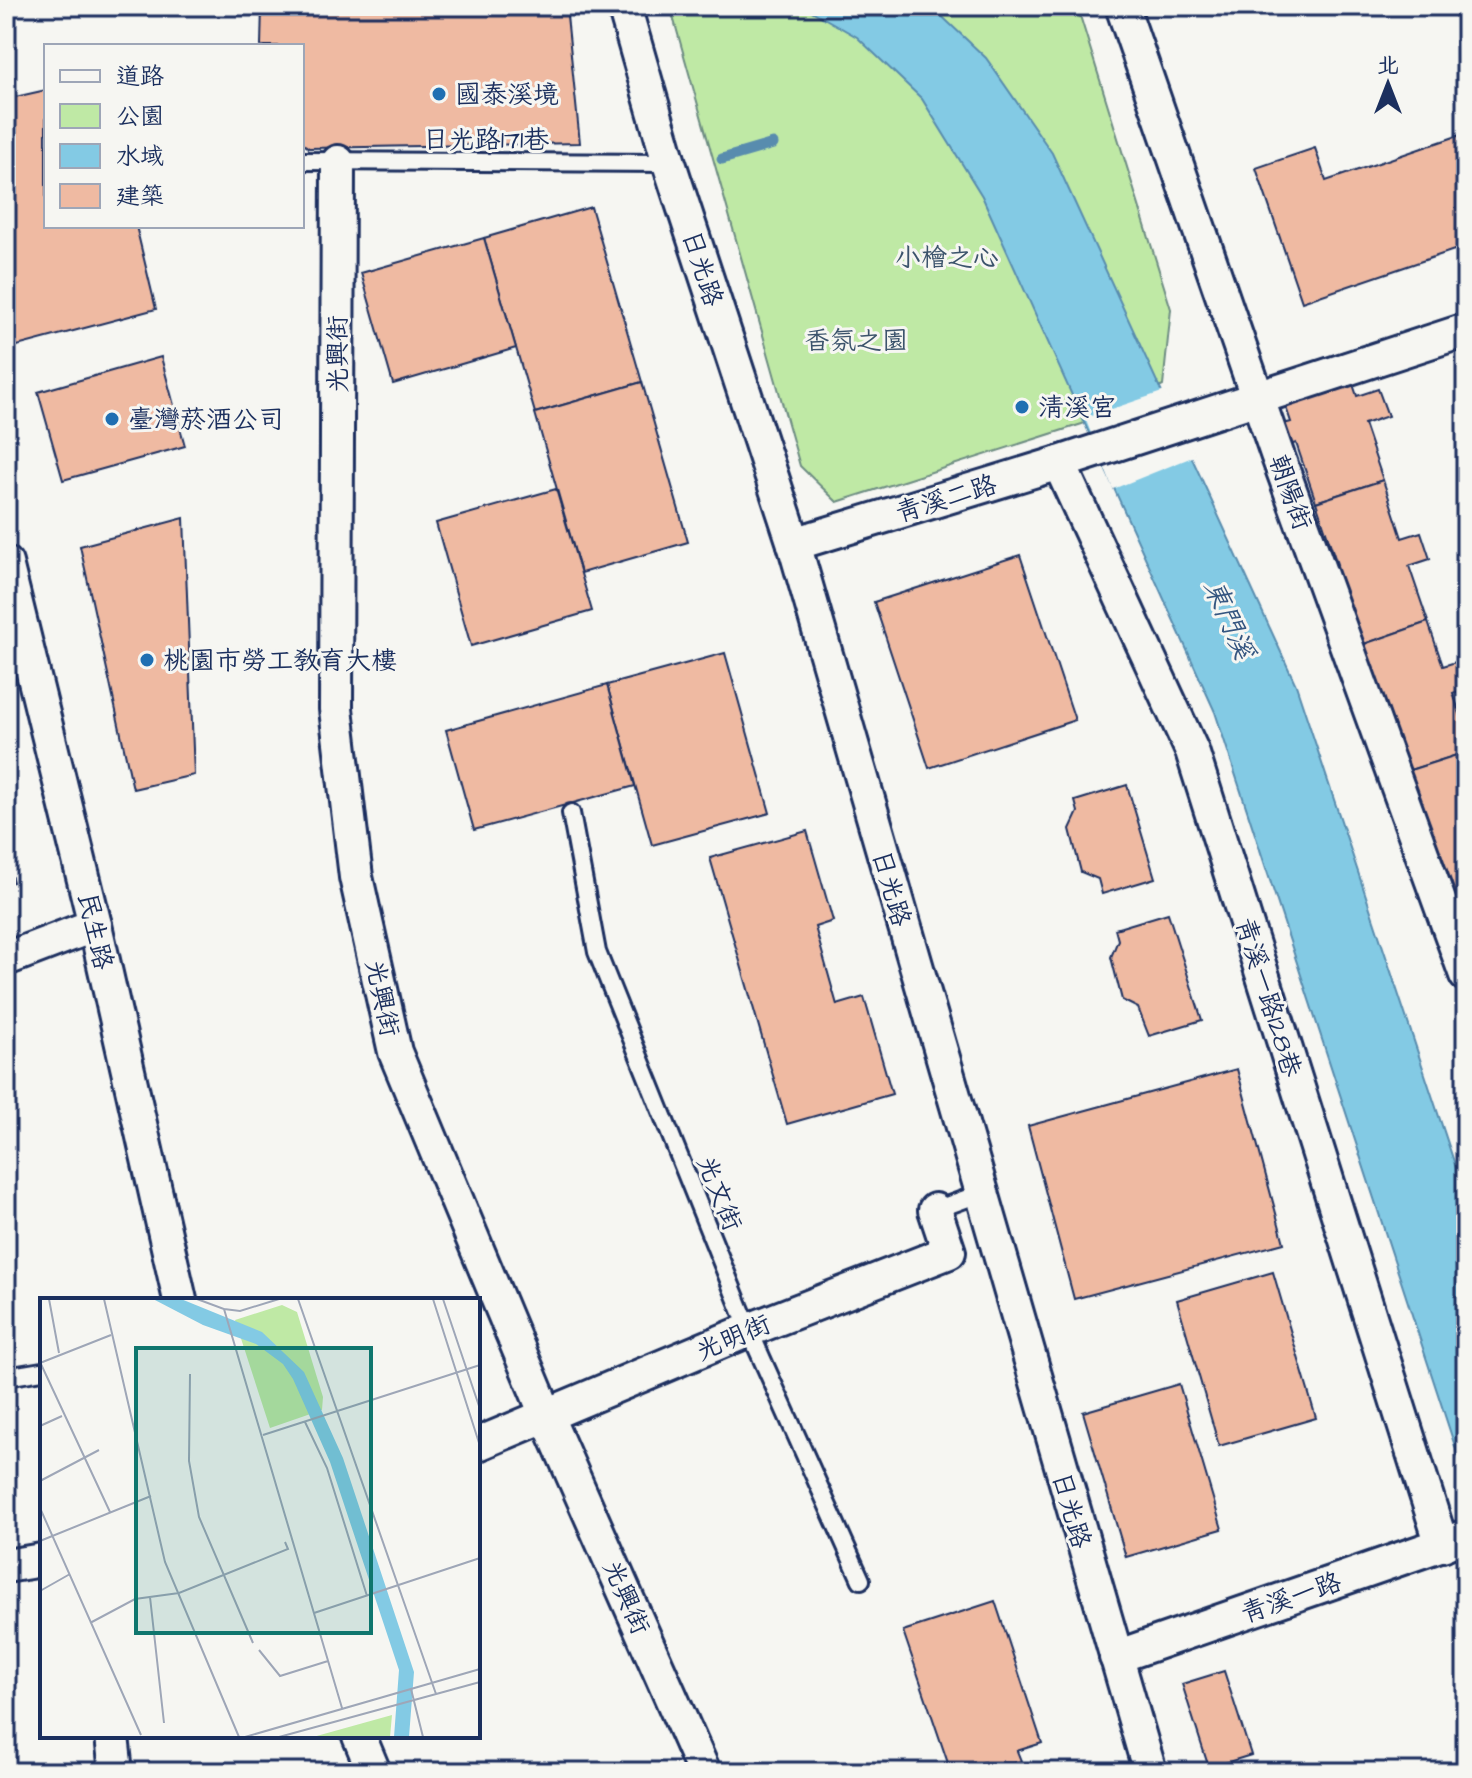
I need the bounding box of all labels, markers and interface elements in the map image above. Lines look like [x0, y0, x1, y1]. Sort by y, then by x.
legend [44, 44, 304, 228]
north arrow [1348, 44, 1428, 124]
text: 北 [1377, 50, 1399, 81]
text: 道路 [116, 60, 164, 94]
place label: 國泰溪境 [455, 77, 559, 113]
marker: 國泰溪境 [430, 85, 448, 103]
text: 公園 [116, 100, 164, 134]
street label: 日光路171巷 [423, 122, 549, 158]
text: 水域 [116, 140, 164, 174]
text: 建築 [116, 180, 164, 214]
street label: 日光路 [673, 226, 731, 311]
park label: 小檜之心 [895, 240, 999, 276]
street label: 光興街 [320, 315, 356, 393]
park label: 香氛之園 [804, 323, 908, 359]
place label: 清溪宮 [1038, 390, 1116, 426]
marker: 清溪宮 [1013, 398, 1031, 416]
place label: 臺灣菸酒公司 [128, 402, 284, 438]
marker: 臺灣菸酒公司 [103, 410, 121, 428]
street label: 朝陽街 [1260, 450, 1320, 535]
street label: 青溪二路 [891, 467, 1001, 531]
water label: 東門溪 [1194, 573, 1264, 668]
place label: 桃園市勞工教育大樓 [163, 643, 397, 679]
marker: 桃園市勞工教育大樓 [138, 651, 156, 669]
street label: 日光路 [863, 846, 919, 931]
street label: 民生路 [69, 889, 121, 973]
street label: 青溪一路128巷 [1227, 913, 1309, 1081]
street label: 光興街 [356, 956, 408, 1040]
street label: 光文街 [688, 1150, 750, 1236]
inset map [40, 1298, 480, 1738]
street label: 光明街 [690, 1306, 776, 1370]
street label: 日光路 [1043, 1468, 1099, 1553]
street label: 光興街 [594, 1554, 658, 1640]
street label: 青溪一路 [1236, 1564, 1346, 1632]

